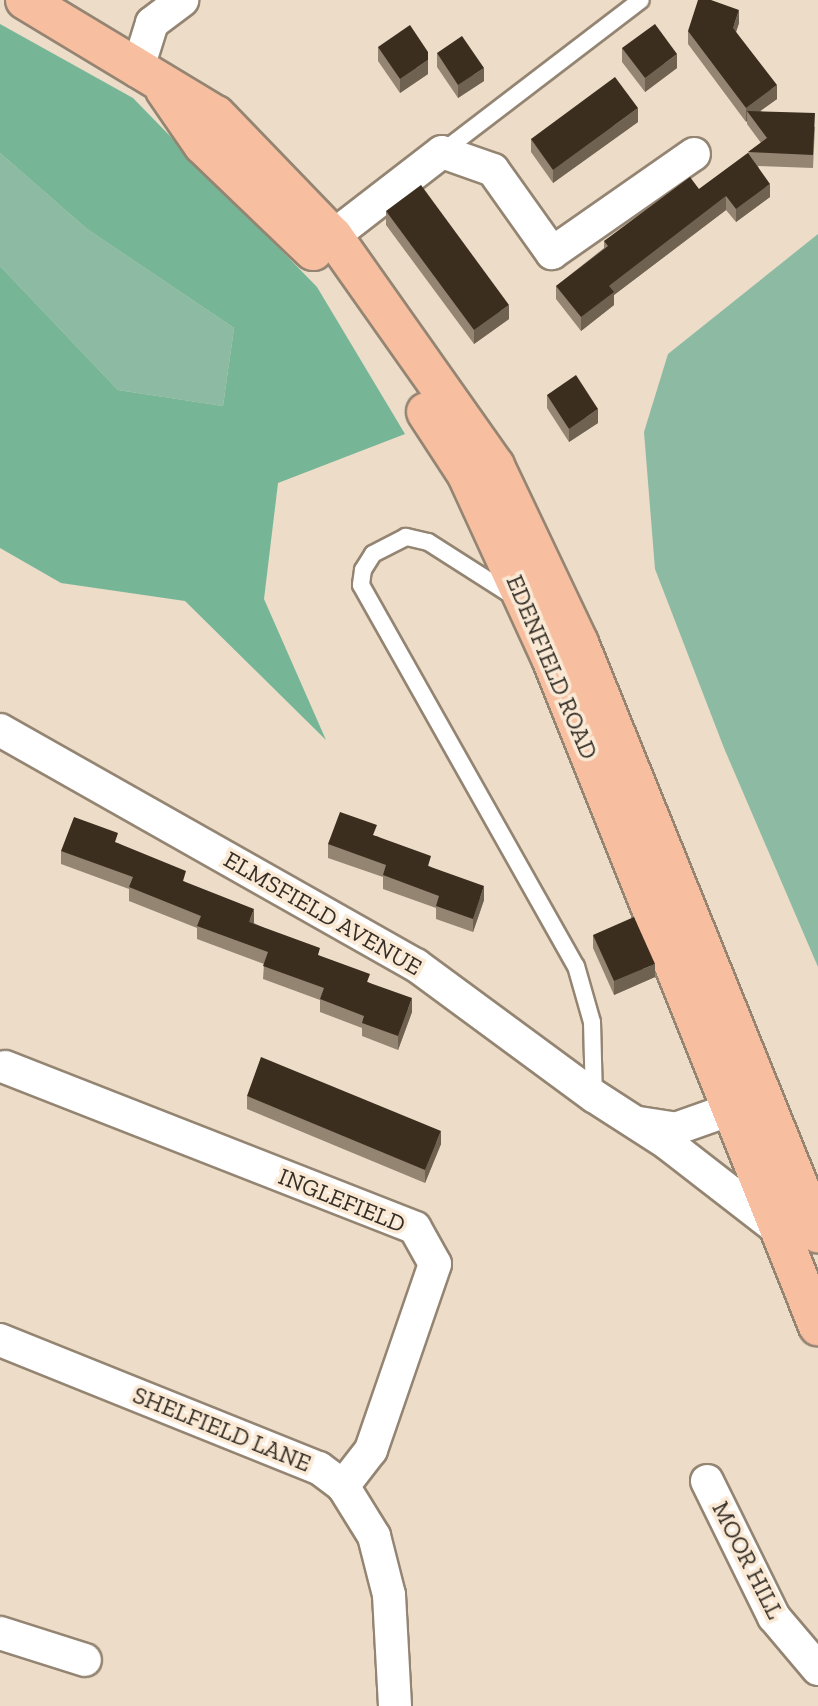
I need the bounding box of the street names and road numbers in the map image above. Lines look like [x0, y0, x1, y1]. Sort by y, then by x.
street label: EDENFIELD ROAD [500, 571, 604, 763]
street label: ELMSFIELD AVENUE [219, 844, 427, 982]
street label: INGLEFIELD [274, 1162, 410, 1238]
street label: SHELFIELD LANE [129, 1380, 315, 1478]
street label: MOOR HILL [706, 1497, 790, 1623]

